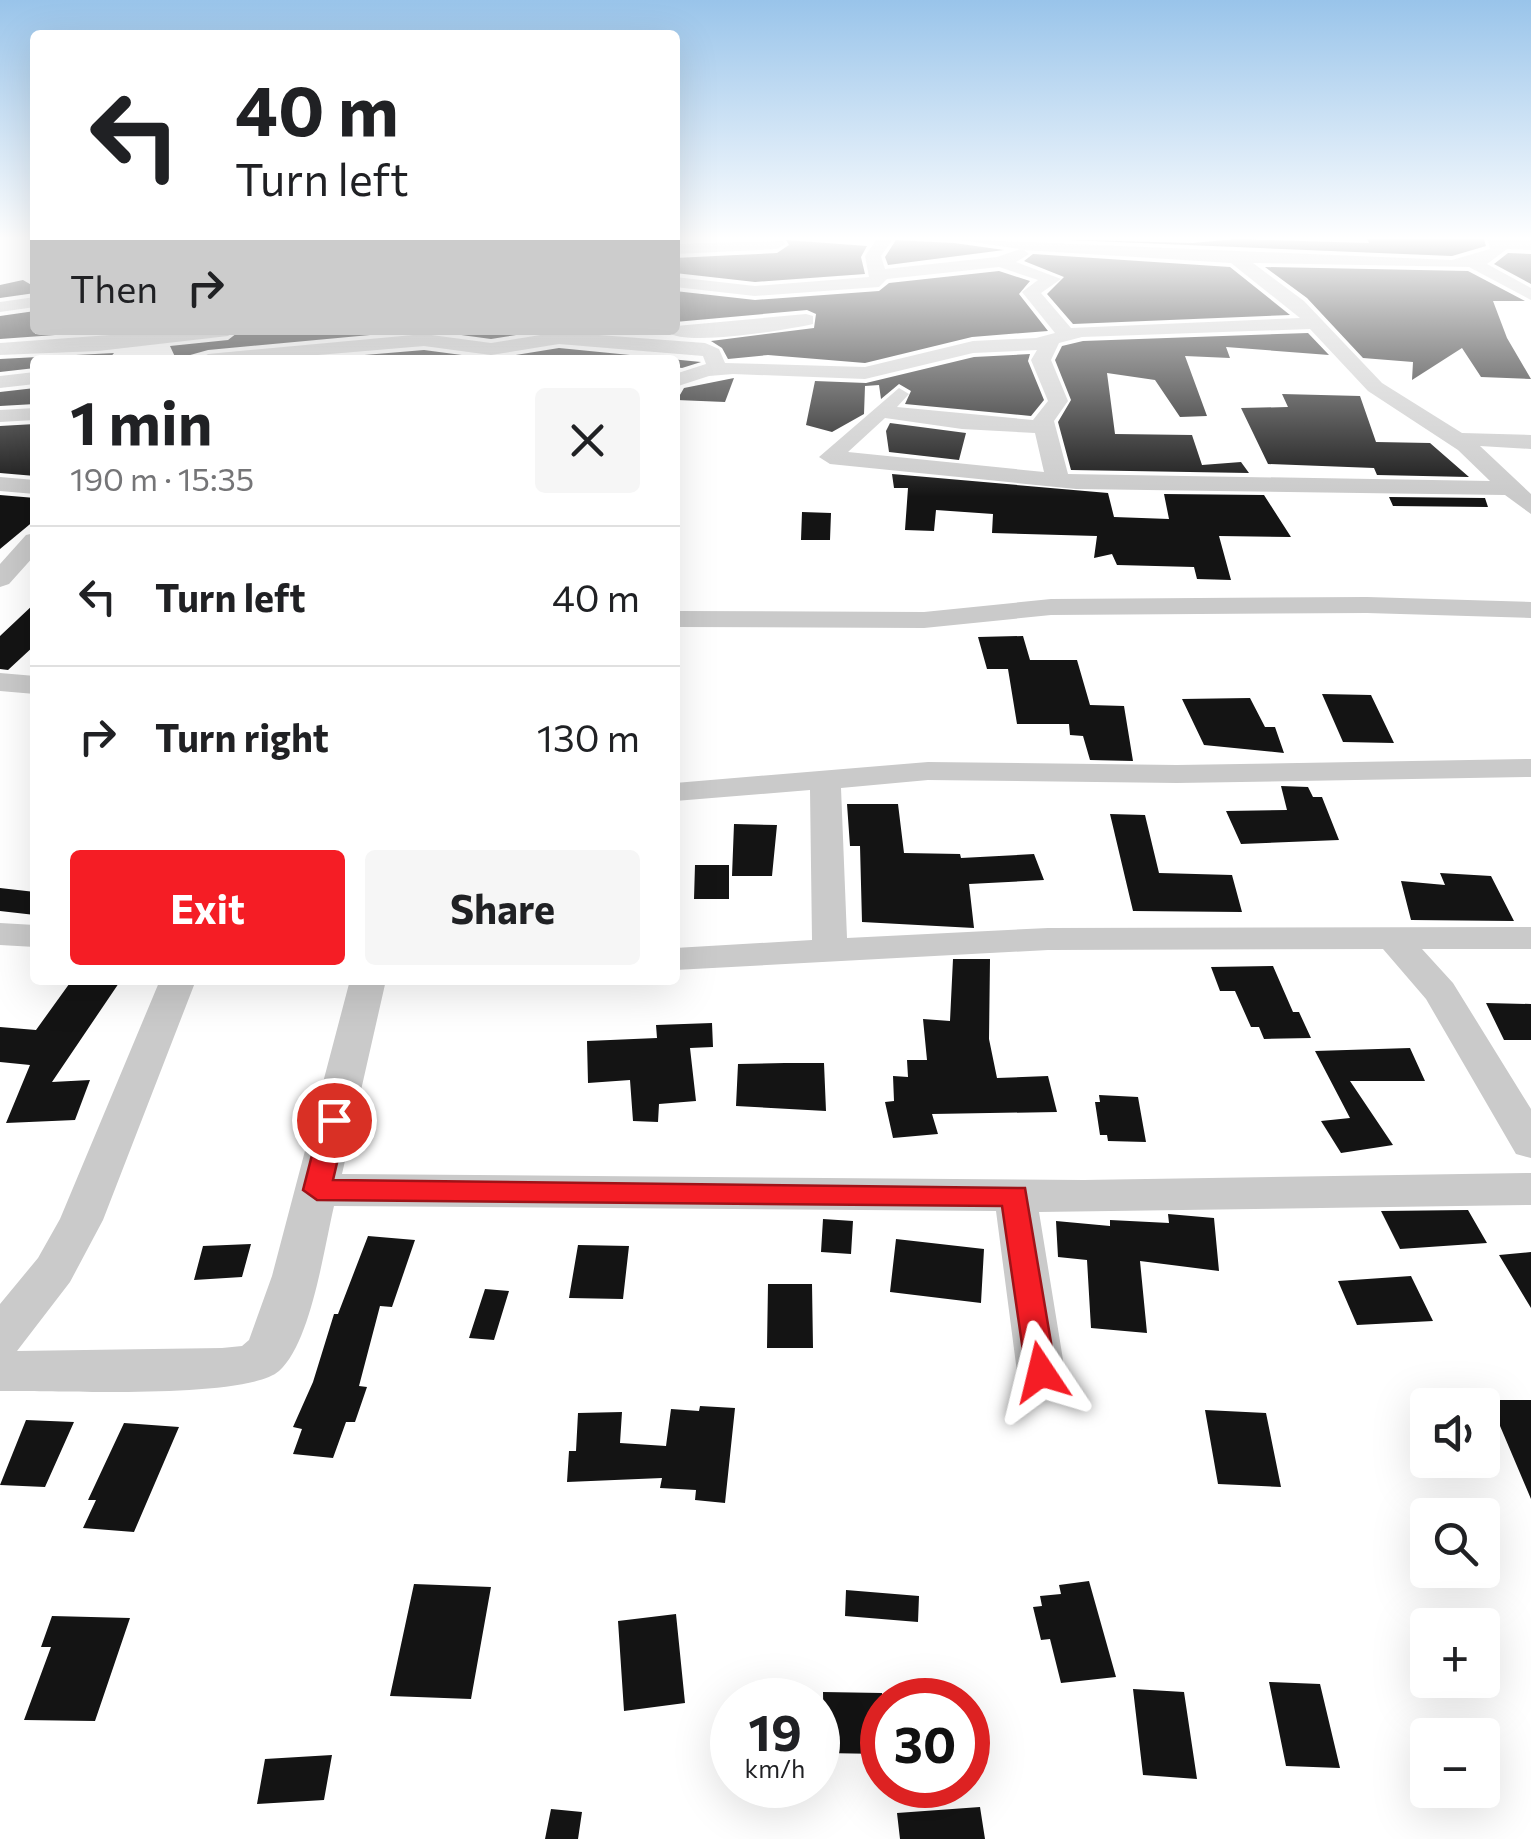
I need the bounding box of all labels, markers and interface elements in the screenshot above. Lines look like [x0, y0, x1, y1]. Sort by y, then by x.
text: 40 m [235, 65, 399, 150]
icon: left [70, 70, 200, 200]
text: Turn left [235, 150, 409, 205]
icon: right [178, 260, 233, 315]
text: Then [70, 264, 158, 311]
text: 1 min [70, 384, 212, 457]
button: close [535, 388, 640, 493]
text: 190 m · 15:35 [70, 458, 254, 498]
icon: left [70, 569, 125, 624]
text: Turn left [155, 573, 306, 620]
text: 40 m [552, 573, 640, 620]
icon: right [70, 709, 125, 764]
text: Turn right [155, 713, 329, 760]
text: 130 m [537, 713, 640, 760]
button: Exit [70, 850, 345, 965]
button: Share [365, 850, 640, 965]
pin [292, 1078, 377, 1163]
icon: arrive [307, 1093, 362, 1148]
position arrow [989, 1320, 1093, 1424]
map controls [1410, 1388, 1500, 1808]
button: sound [1410, 1388, 1500, 1478]
button: search [1410, 1498, 1500, 1588]
button: + [1410, 1608, 1500, 1698]
speed limit sign: 30 [860, 1678, 990, 1808]
text: 19 [748, 1700, 802, 1761]
button: − [1410, 1718, 1500, 1808]
text: km/h [745, 1753, 805, 1783]

